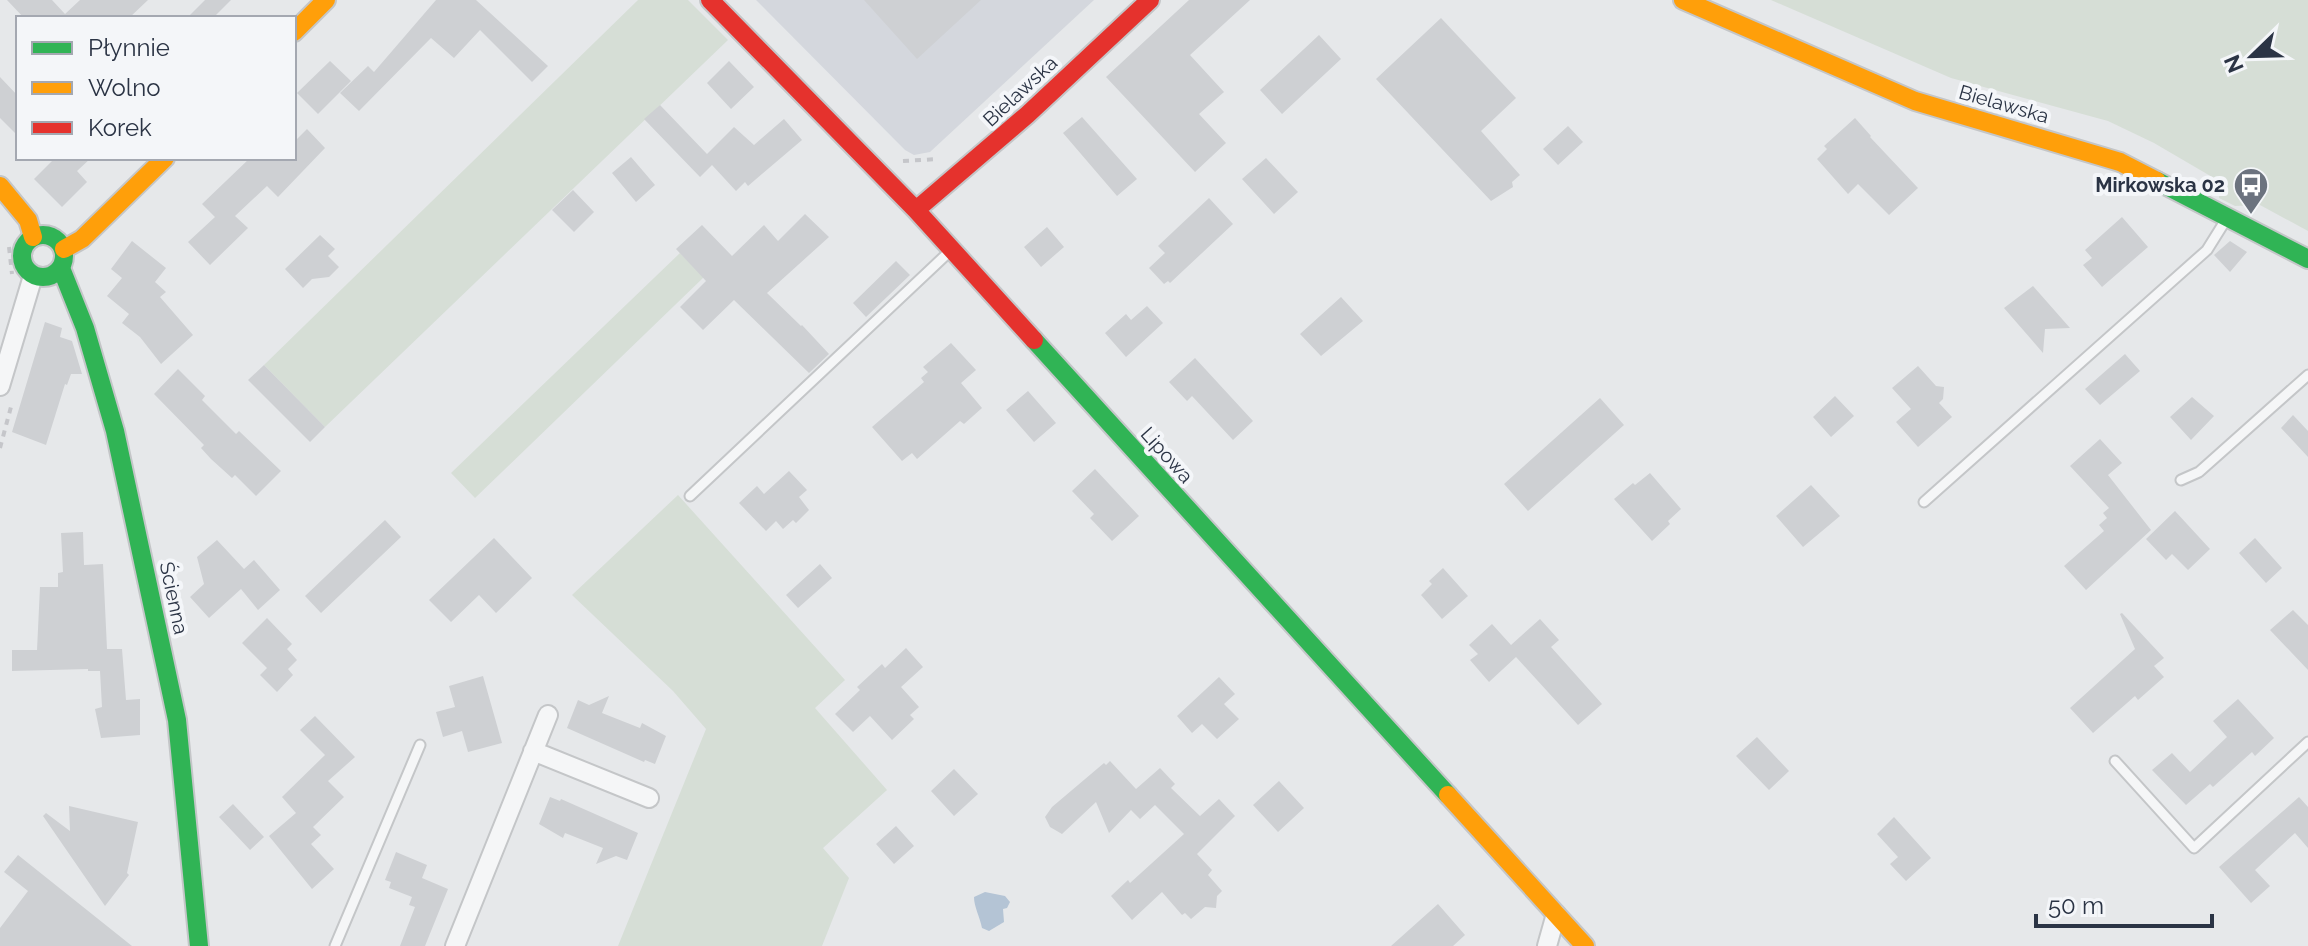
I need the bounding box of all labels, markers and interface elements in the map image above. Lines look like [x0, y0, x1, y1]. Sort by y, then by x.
legend [16, 16, 296, 160]
north arrow [2212, 16, 2292, 96]
text: Płynnie [88, 33, 170, 62]
street label: Bielawska [978, 51, 1062, 131]
text: N [2218, 51, 2249, 77]
text: Wolno [88, 73, 161, 102]
street label: Bielawska [1956, 80, 2052, 128]
text: Korek [88, 113, 152, 142]
bus stop icon: Mirkowska 02 [2232, 166, 2270, 216]
place label: Mirkowska 02 [2095, 173, 2225, 197]
street label: Lipowa [1136, 422, 1198, 488]
street label: Ścienna [155, 559, 194, 636]
scale bar [2036, 878, 2212, 928]
text: 50 m [2048, 891, 2104, 920]

